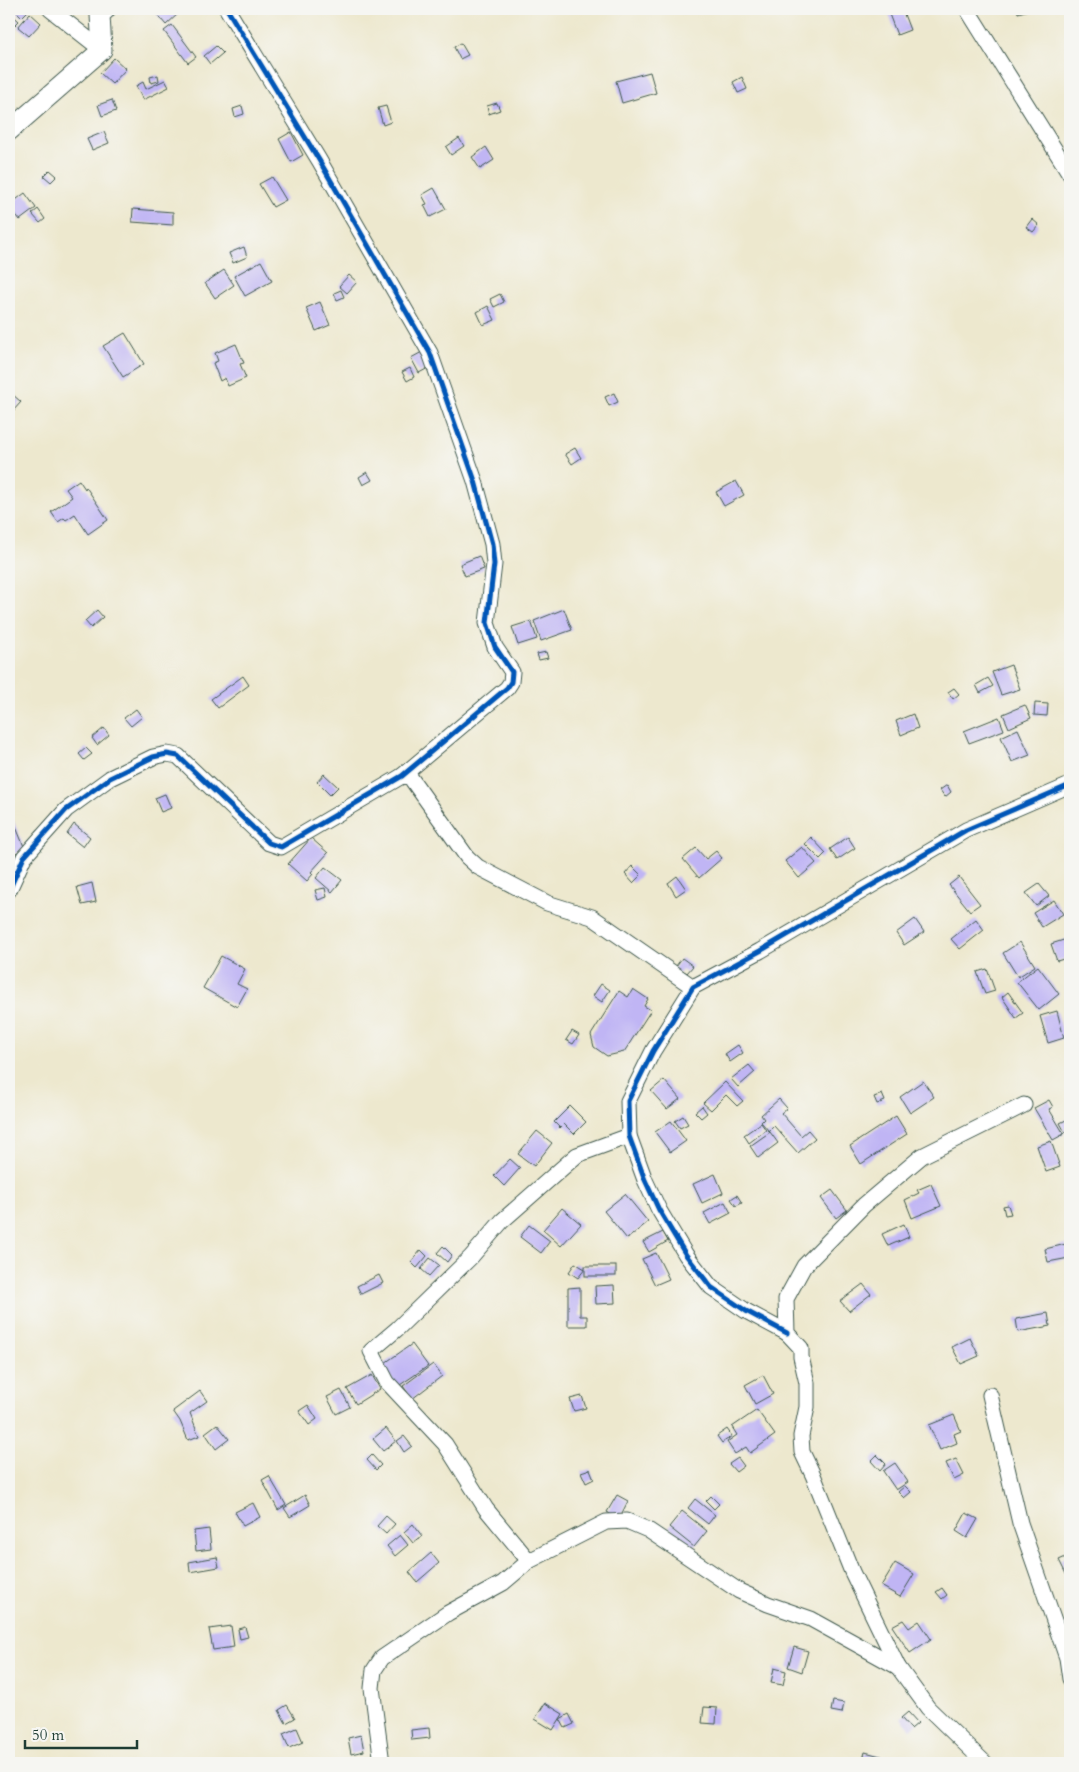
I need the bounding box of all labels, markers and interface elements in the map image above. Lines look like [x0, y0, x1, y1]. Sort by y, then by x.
scale bar [25, 1717, 138, 1749]
text: 50 m [32, 1725, 64, 1745]

